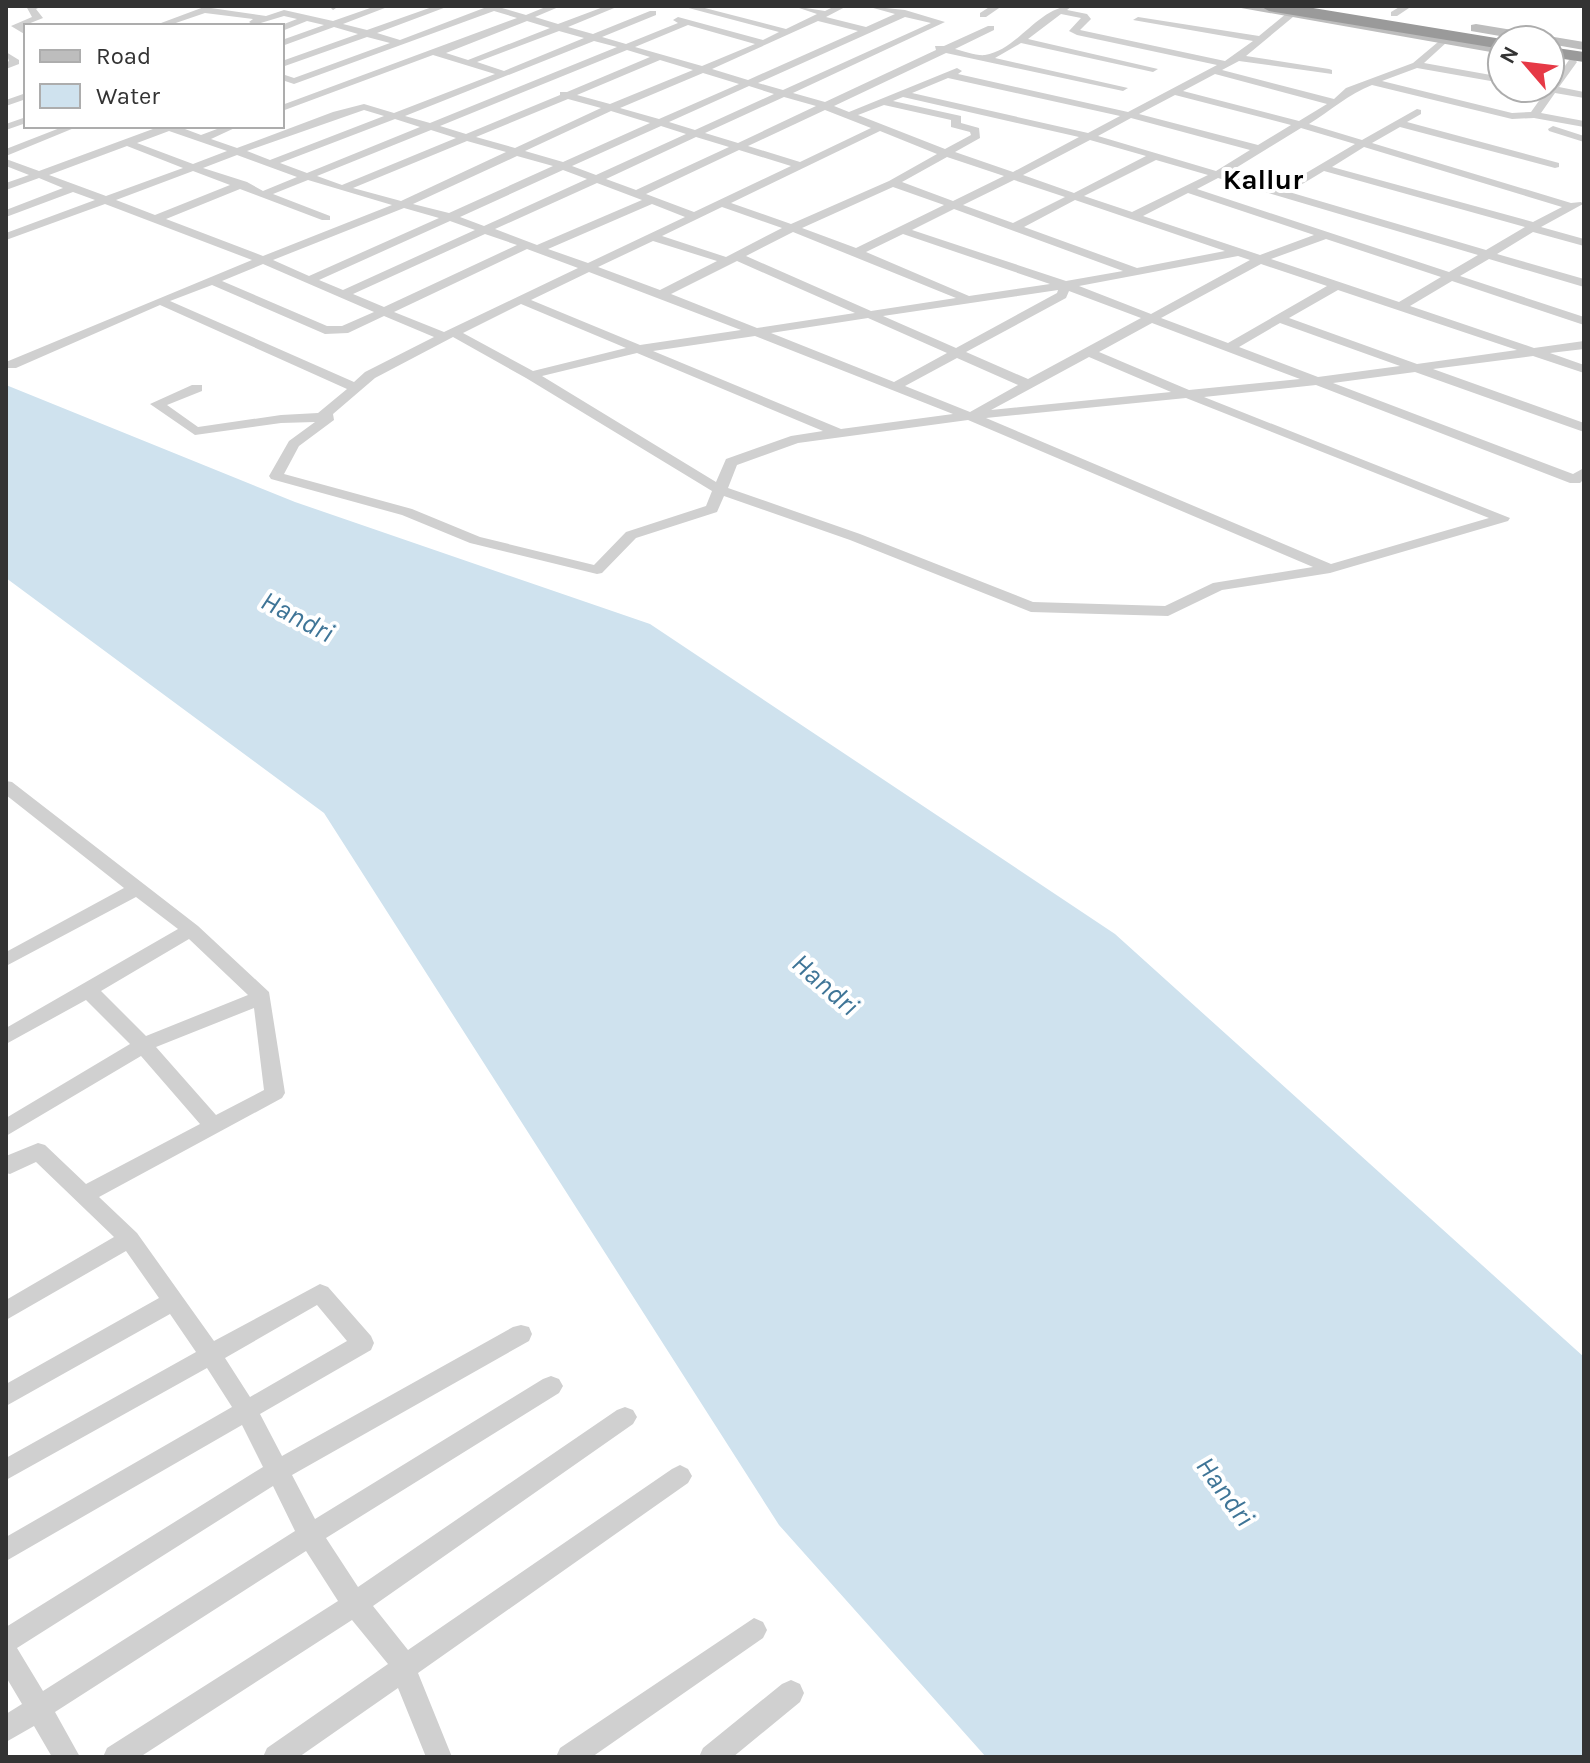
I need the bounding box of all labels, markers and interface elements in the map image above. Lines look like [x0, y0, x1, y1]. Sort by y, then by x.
legend [24, 24, 284, 128]
north arrow [1486, 24, 1566, 104]
text: Road [96, 42, 151, 70]
text: N [1494, 42, 1524, 68]
text: Water [96, 82, 160, 110]
district label: Kallur [1223, 163, 1303, 196]
water label: Handri [255, 583, 340, 649]
water label: Handri [785, 946, 866, 1023]
water label: Handri [1189, 1450, 1262, 1533]

